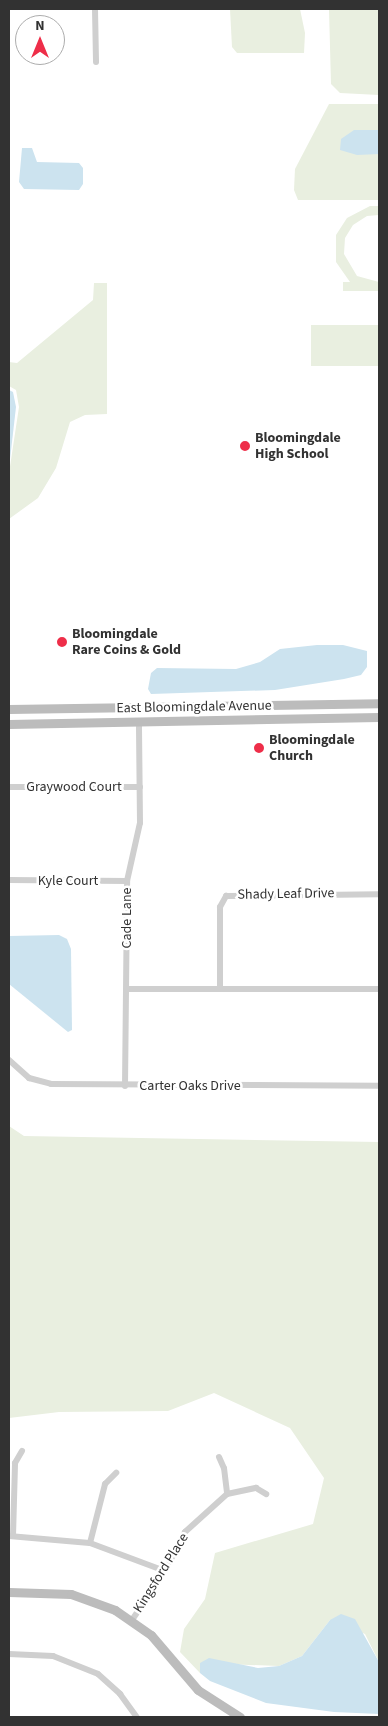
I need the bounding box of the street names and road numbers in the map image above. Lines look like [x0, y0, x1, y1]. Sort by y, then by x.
street label: East Bloomingdale Avenue [116, 697, 272, 717]
street label: Graywood Court [26, 779, 122, 795]
street label: Kyle Court [38, 873, 98, 889]
street label: Shady Leaf Drive [237, 885, 335, 903]
street label: Cade Lane [119, 887, 135, 949]
street label: Carter Oaks Drive [139, 1078, 241, 1094]
street label: Kingsford Place [130, 1530, 192, 1616]

